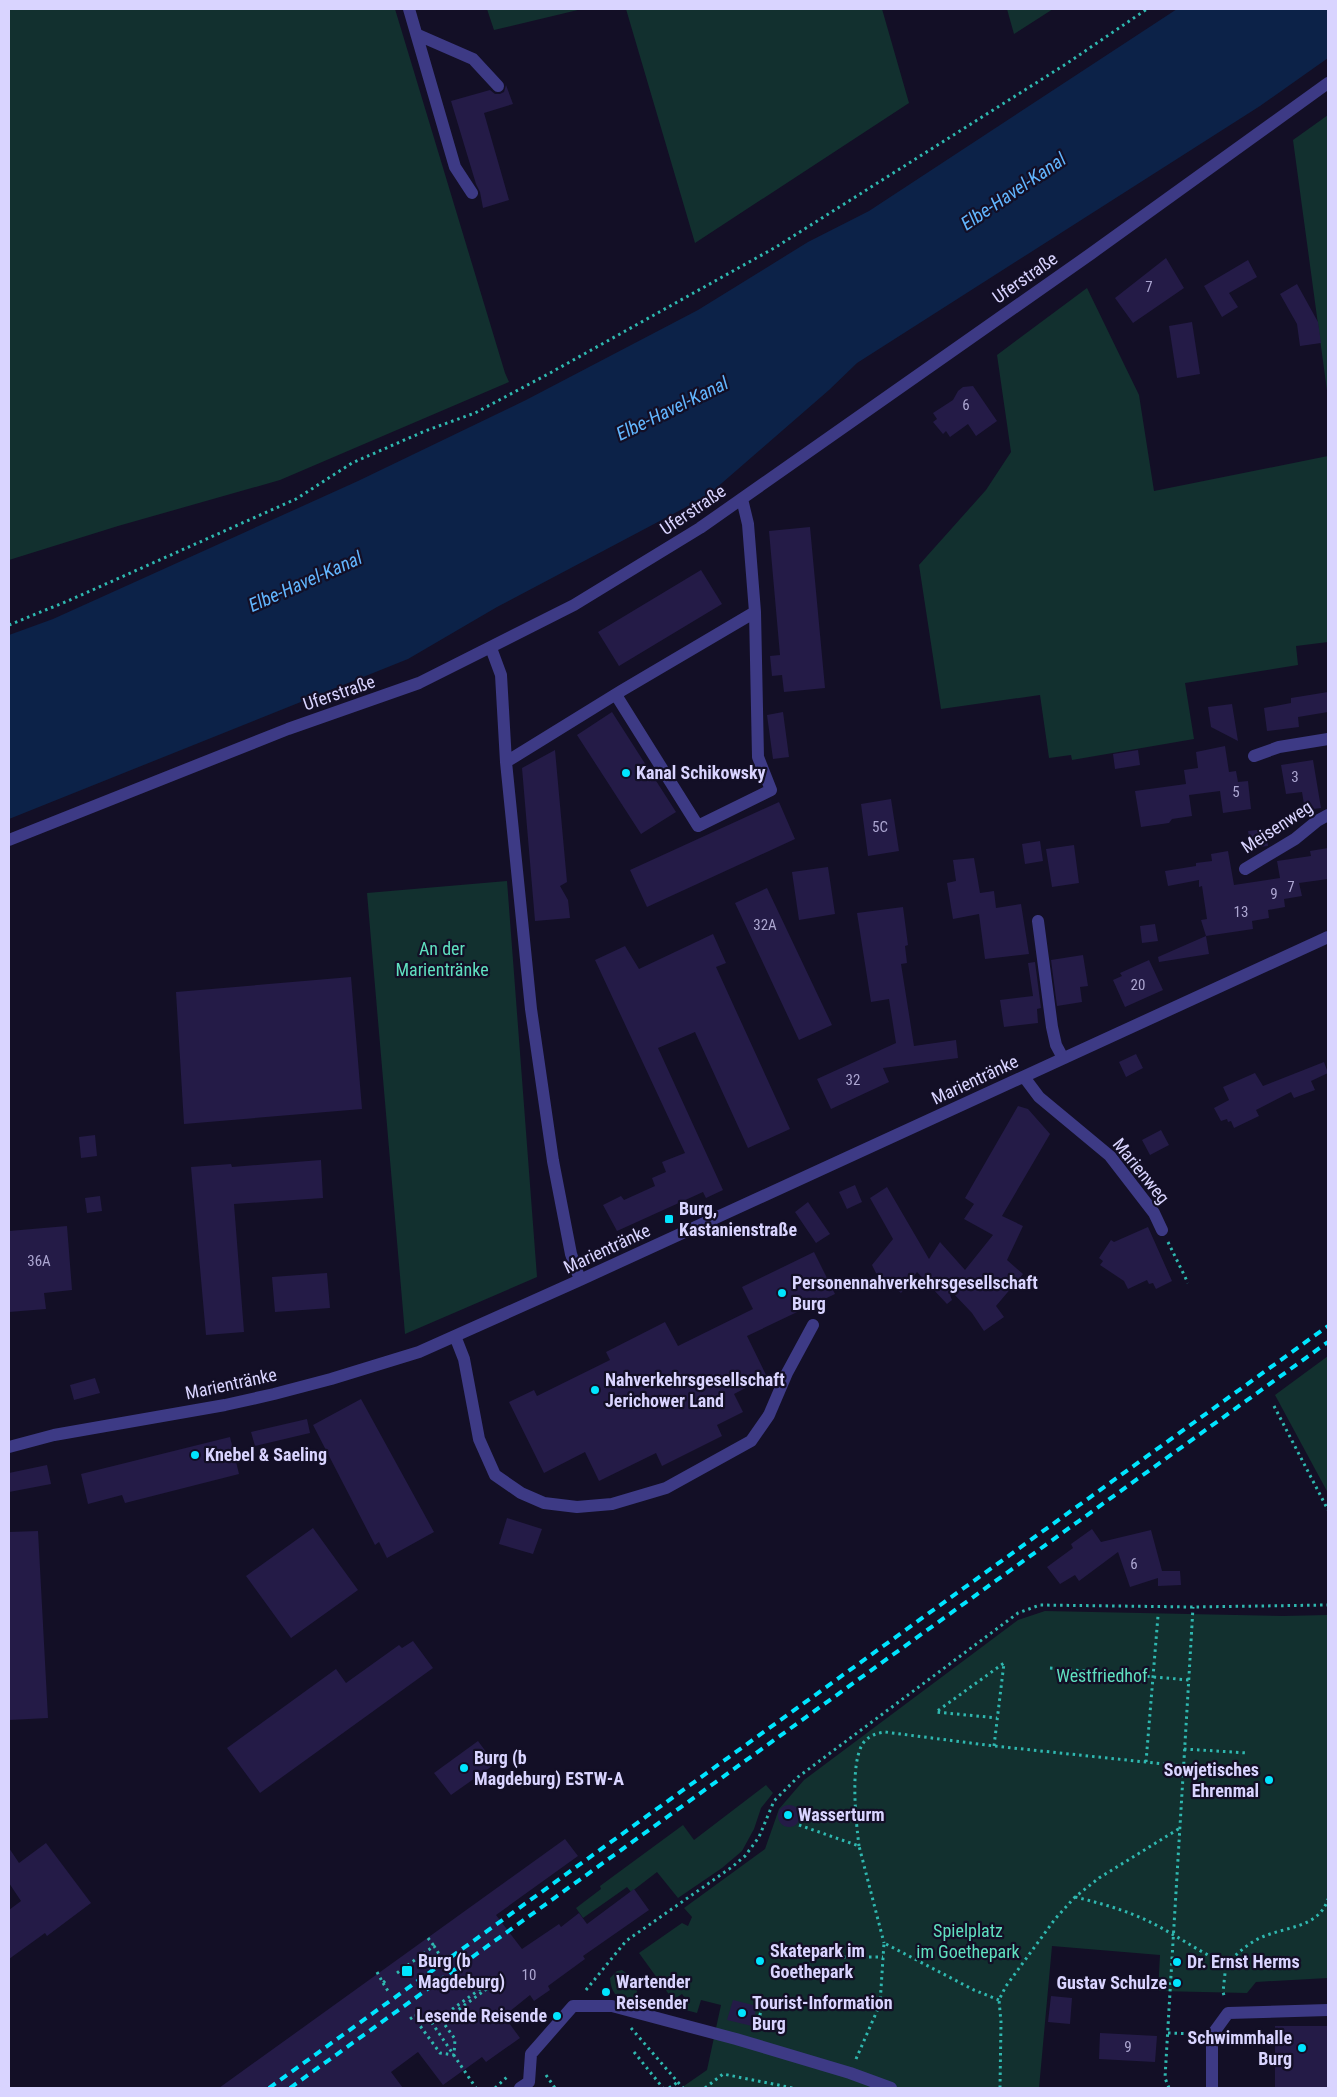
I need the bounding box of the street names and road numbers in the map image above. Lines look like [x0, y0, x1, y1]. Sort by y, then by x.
street label: Uferstraße [988, 248, 1061, 308]
street label: Uferstraße [656, 480, 730, 539]
street label: Uferstraße [300, 670, 378, 715]
street label: Meisenweg [1237, 796, 1316, 857]
street label: Marientränke [928, 1050, 1021, 1109]
street label: Marienweg [1109, 1134, 1174, 1208]
street label: Marientränke [560, 1219, 653, 1278]
street label: Marientränke [183, 1364, 279, 1403]

